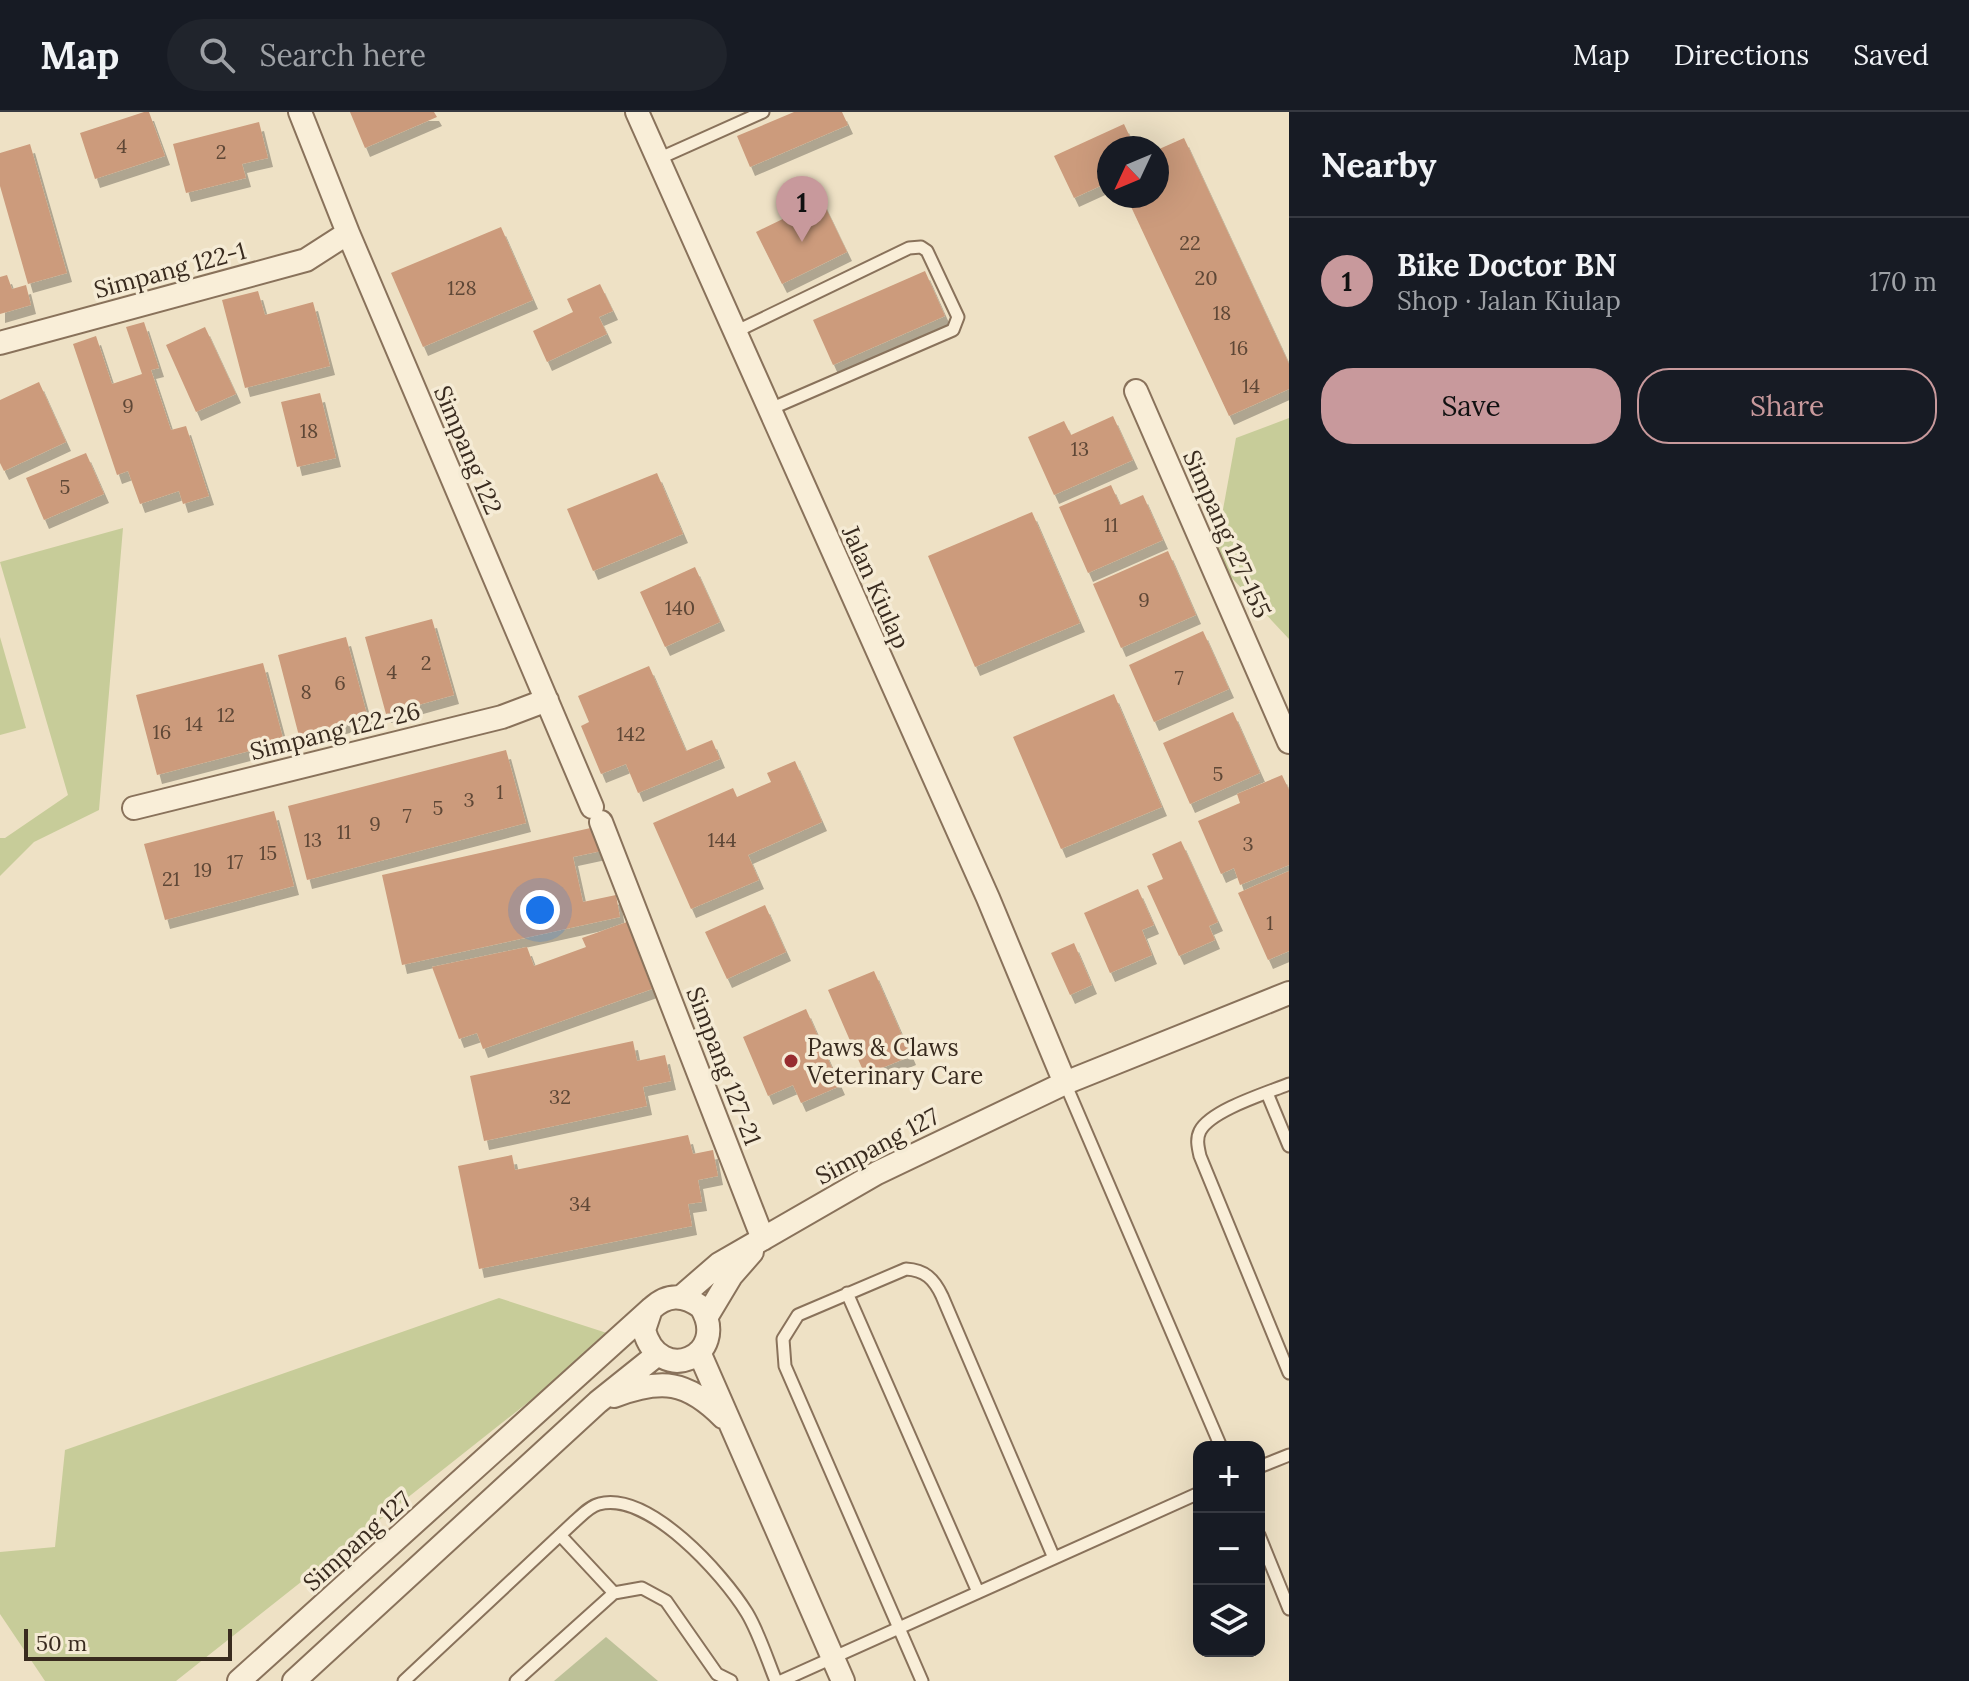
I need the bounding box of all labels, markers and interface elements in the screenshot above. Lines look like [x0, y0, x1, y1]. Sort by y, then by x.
search box [167, 19, 727, 91]
text: Map [40, 31, 119, 79]
icon: search [195, 33, 239, 77]
text: Search here [259, 36, 426, 74]
text: Map [1573, 37, 1630, 73]
text: Directions [1674, 37, 1809, 73]
text: Saved [1853, 37, 1929, 73]
house number: 4 [117, 133, 128, 158]
north arrow [1097, 136, 1169, 208]
house number: 2 [216, 139, 226, 164]
text: Nearby [1321, 143, 1437, 186]
pin: 1 [776, 176, 828, 242]
house number: 22 [1179, 230, 1201, 255]
street label: Simpang 122-1 [90, 235, 250, 305]
text: Bike Doctor BN [1397, 246, 1617, 284]
house number: 20 [1194, 265, 1218, 290]
text: 1 [1342, 265, 1352, 298]
text: 170 m [1869, 265, 1937, 298]
house number: 128 [447, 275, 477, 300]
text: Shop · Jalan Kiulap [1397, 284, 1621, 317]
house number: 18 [1213, 300, 1231, 325]
house number: 16 [1230, 335, 1248, 360]
button: Save [1321, 368, 1621, 444]
button: Share [1637, 368, 1937, 444]
house number: 14 [1242, 373, 1260, 398]
street label: Simpang 122 [427, 381, 509, 519]
house number: 9 [122, 393, 134, 418]
house number: 18 [300, 418, 318, 443]
house number: 13 [1071, 436, 1089, 461]
street label: Simpang 127-155 [1176, 445, 1278, 623]
house number: 5 [60, 474, 70, 499]
house number: 11 [1104, 512, 1118, 537]
street label: Jalan Kiulap [835, 520, 917, 653]
house number: 9 [1138, 587, 1150, 612]
house number: 140 [665, 595, 695, 620]
house number: 2 [421, 650, 431, 675]
house number: 4 [387, 659, 398, 684]
house number: 7 [1174, 665, 1184, 690]
house number: 6 [334, 670, 346, 695]
house number: 8 [300, 679, 312, 704]
street label: Simpang 122-26 [247, 695, 423, 767]
house number: 12 [217, 702, 235, 727]
house number: 14 [185, 711, 203, 736]
house number: 16 [153, 719, 171, 744]
house number: 142 [617, 721, 645, 746]
house number: 5 [1213, 761, 1223, 786]
house number: 1 [496, 779, 504, 804]
house number: 3 [463, 787, 475, 812]
house number: 5 [433, 795, 443, 820]
house number: 7 [402, 803, 412, 828]
house number: 9 [369, 811, 381, 836]
house number: 11 [337, 819, 351, 844]
house number: 13 [304, 827, 322, 852]
house number: 144 [708, 827, 737, 852]
house number: 3 [1242, 831, 1254, 856]
house number: 15 [259, 840, 277, 865]
house number: 17 [227, 849, 243, 874]
house number: 19 [194, 857, 212, 882]
house number: 21 [162, 866, 180, 891]
your location [520, 890, 560, 930]
house number: 1 [1266, 910, 1274, 935]
street label: Simpang 127-21 [680, 982, 768, 1150]
place label: Paws & Claws Veterinary Care [806, 1032, 983, 1091]
marker: Paws & Claws Veterinary Care [782, 1052, 800, 1070]
house number: 32 [549, 1084, 571, 1109]
street label: Simpang 127 [810, 1101, 944, 1191]
house number: 34 [569, 1191, 591, 1216]
map controls [1193, 1441, 1265, 1657]
button: + [1193, 1441, 1265, 1513]
street label: Simpang 127 [296, 1484, 418, 1598]
button: − [1193, 1513, 1265, 1585]
button: layers [1193, 1585, 1265, 1657]
scale bar [24, 1625, 232, 1661]
text: 50 m [36, 1629, 87, 1657]

